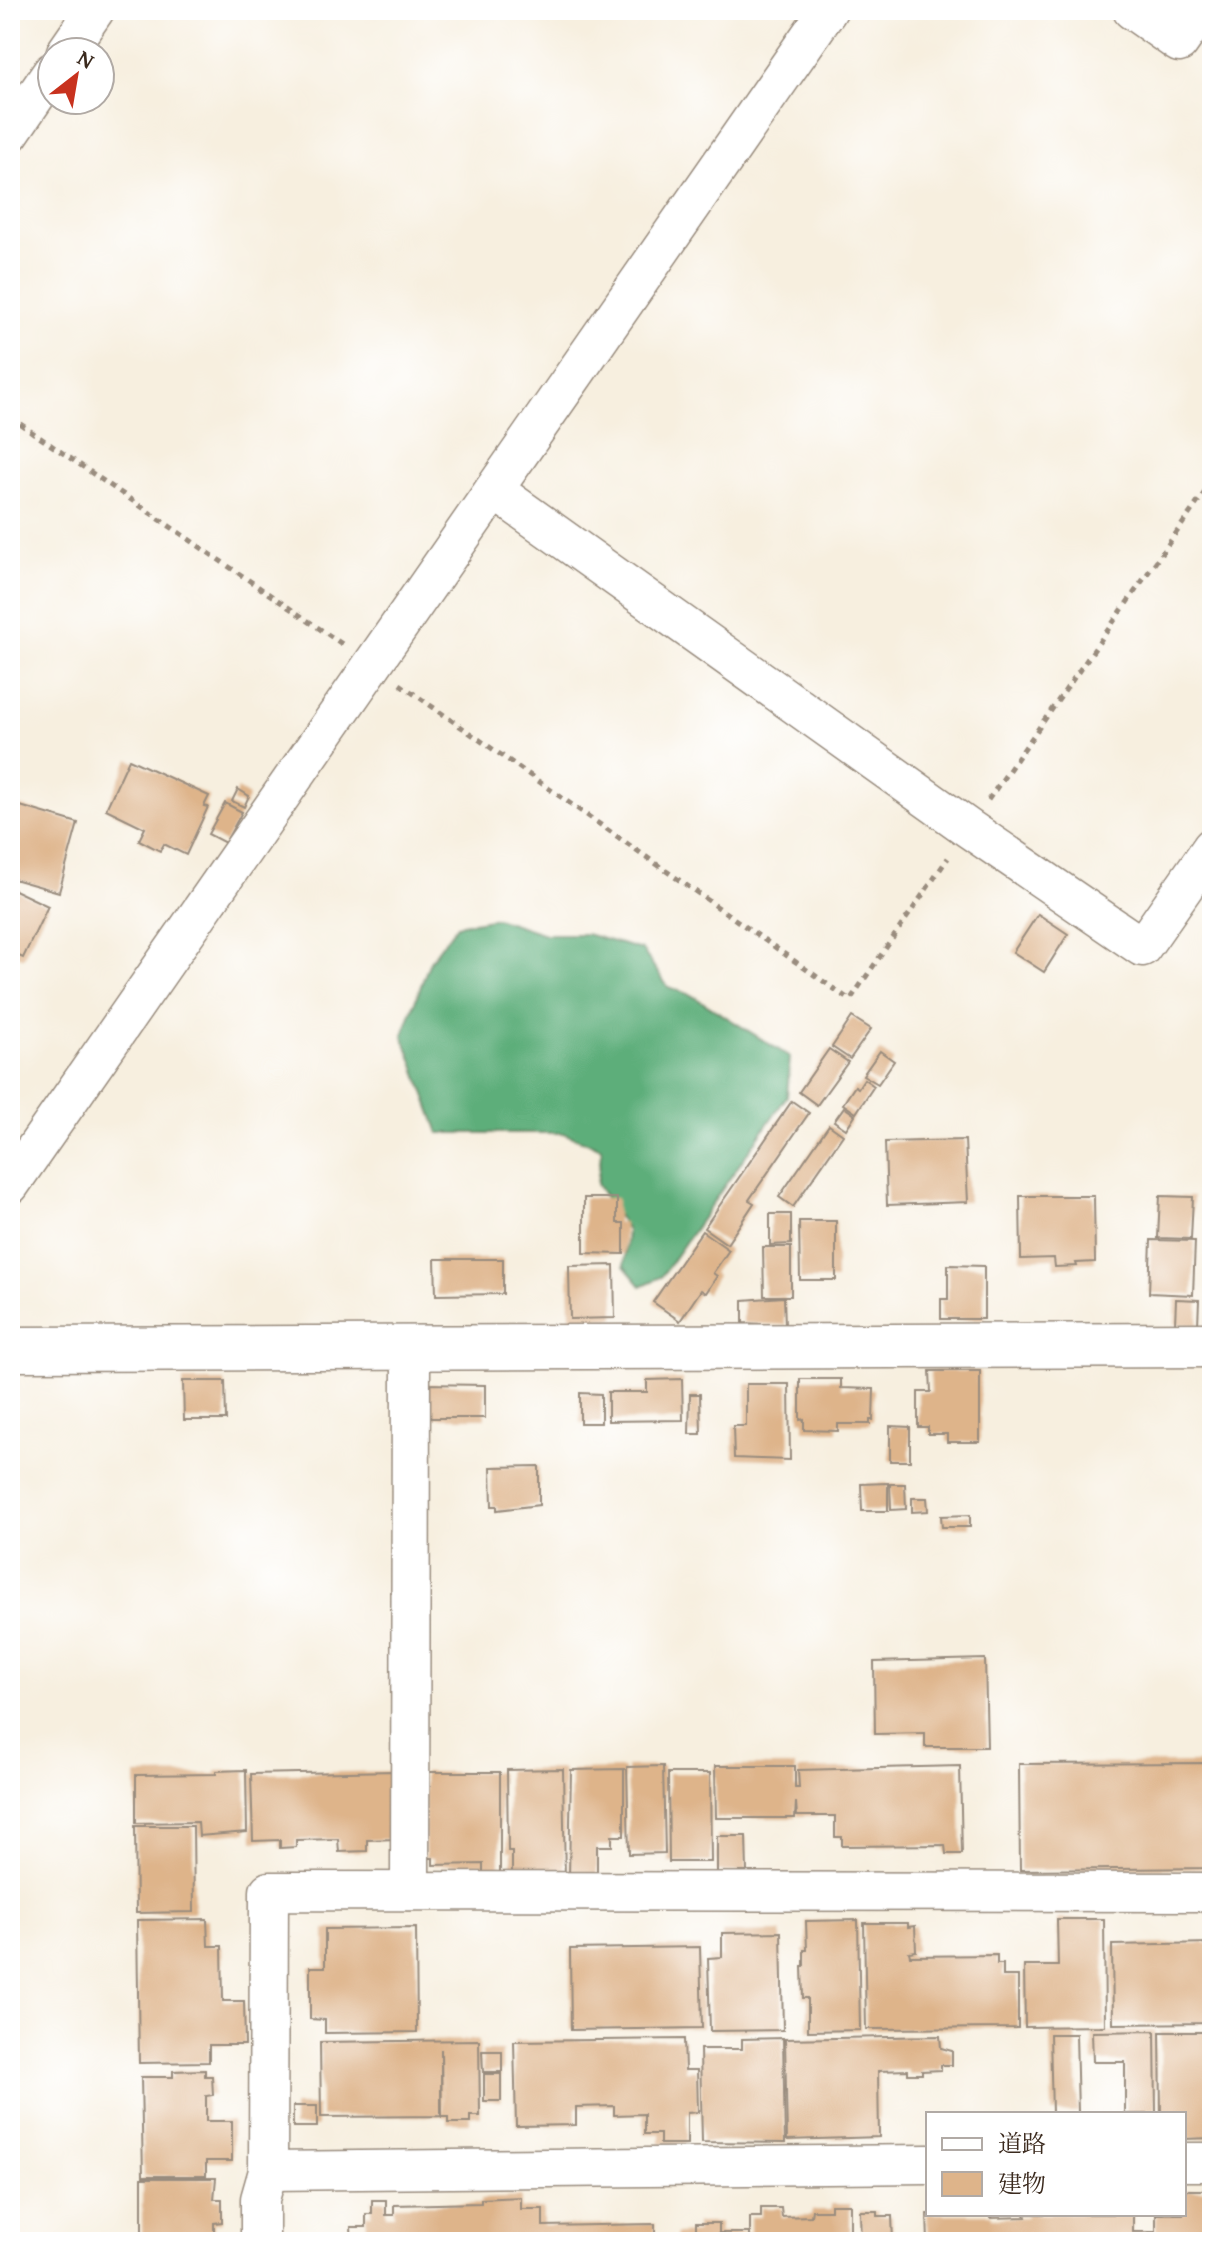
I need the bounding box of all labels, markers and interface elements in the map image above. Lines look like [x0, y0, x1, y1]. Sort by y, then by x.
north arrow [36, 36, 116, 116]
text: N [72, 41, 101, 77]
legend [926, 2112, 1186, 2216]
text: 道路 [998, 2126, 1046, 2161]
text: 建物 [998, 2166, 1046, 2201]

